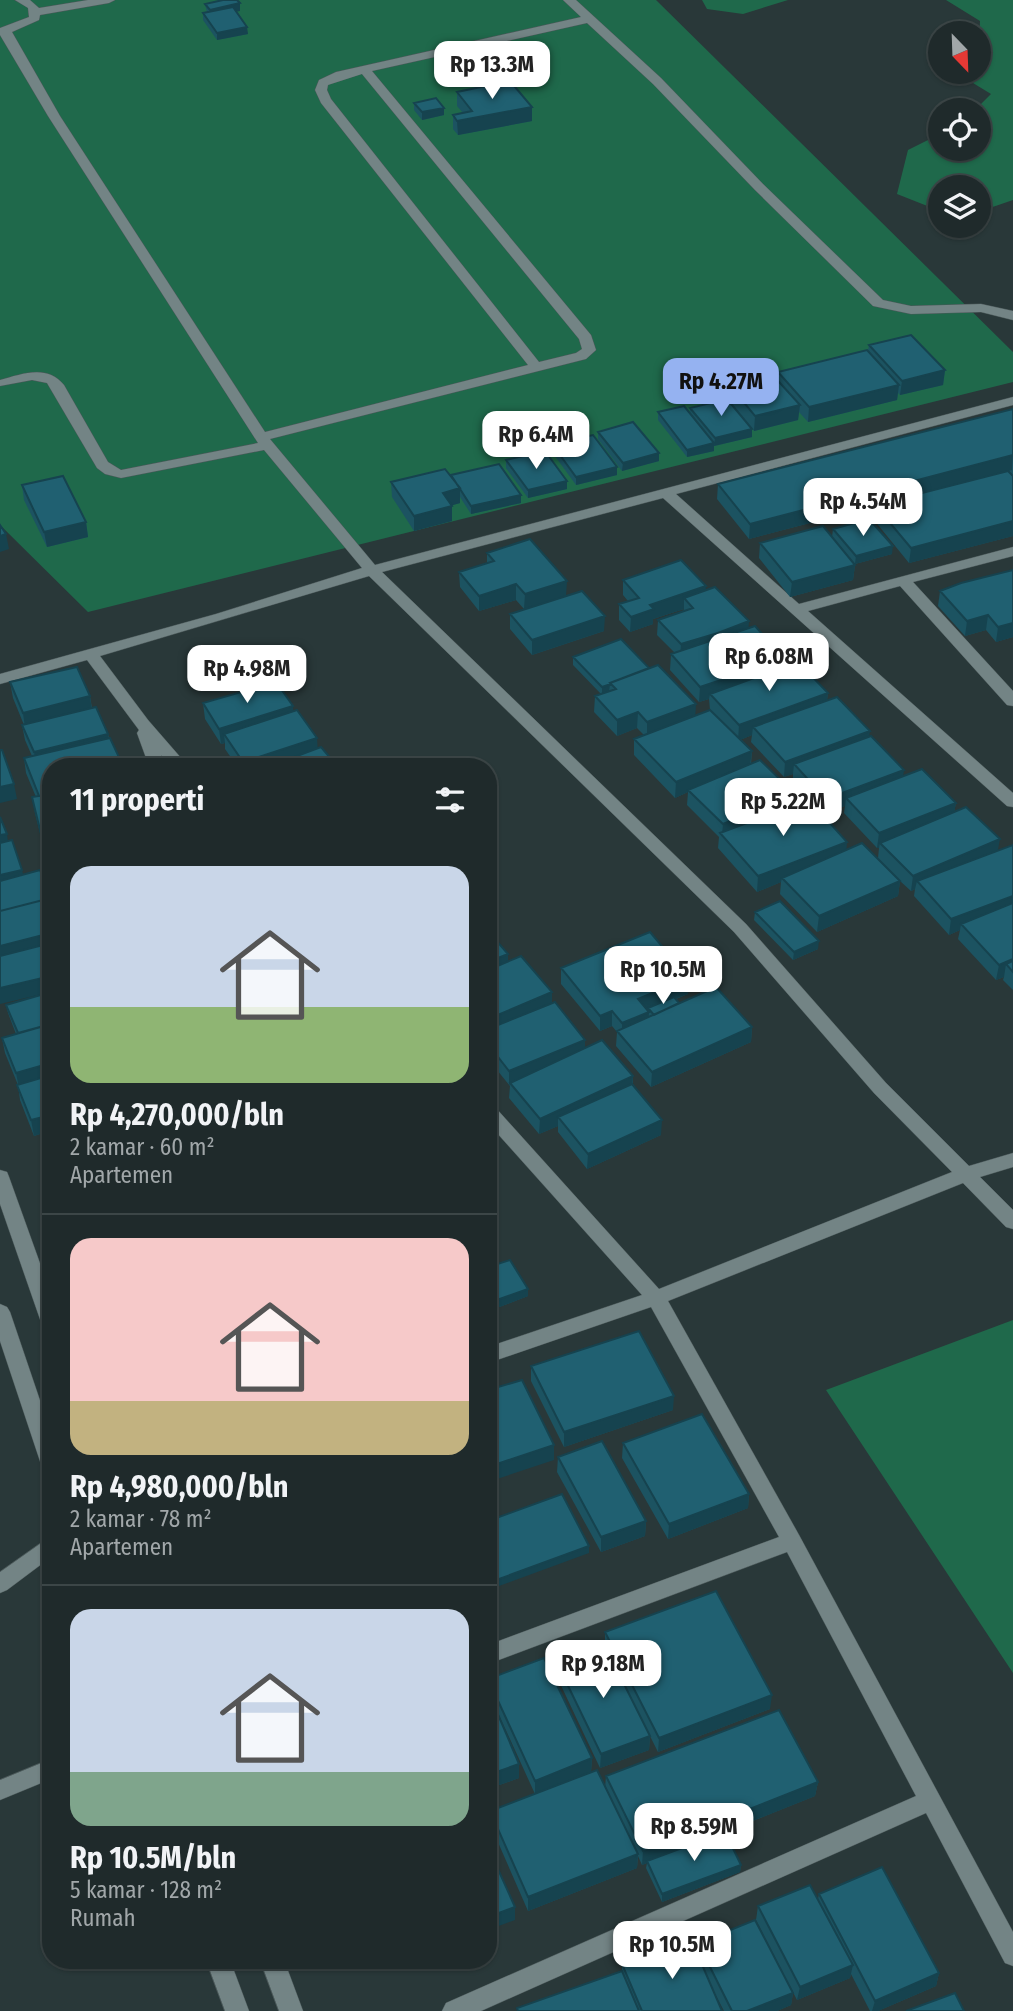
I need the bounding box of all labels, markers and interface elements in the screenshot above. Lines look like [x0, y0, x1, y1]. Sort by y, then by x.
north arrow [928, 21, 990, 84]
map controls [928, 21, 991, 238]
pin: Rp 13.3M [420, 42, 564, 101]
text: Rp 13.3M [450, 50, 534, 78]
button: locate [928, 98, 991, 161]
button: layers [928, 175, 991, 238]
pin: Rp 4.27M [649, 358, 793, 418]
text: Rp 4.27M [679, 367, 763, 395]
pin: Rp 6.4M [471, 412, 601, 471]
text: Rp 6.4M [498, 420, 574, 448]
pin: Rp 4.54M [791, 478, 935, 538]
text: Rp 4.54M [819, 487, 907, 515]
pin: Rp 6.08M [697, 634, 841, 693]
text: Rp 6.08M [725, 642, 813, 670]
pin: Rp 4.98M [175, 646, 319, 705]
text: Rp 4.98M [203, 654, 291, 682]
pin: Rp 5.22M [711, 778, 855, 838]
icon: filters [431, 781, 469, 819]
text: 11 properti [70, 782, 204, 818]
text: Rp 5.22M [741, 787, 825, 815]
icon: home [207, 912, 333, 1038]
pin: Rp 10.5M [591, 946, 735, 1006]
text: Rp 10.5M [620, 955, 706, 983]
text: Rp 4,270,000/bln [70, 1097, 284, 1133]
text: 2 kamar · 60 m² [70, 1133, 215, 1161]
text: Apartemen [70, 1161, 173, 1189]
icon: home [207, 1284, 333, 1410]
text: Rp 4,980,000/bln [70, 1469, 288, 1505]
text: 2 kamar · 78 m² [70, 1505, 212, 1533]
text: Apartemen [70, 1533, 173, 1561]
pin: Rp 9.18M [531, 1640, 675, 1700]
text: Rp 9.18M [561, 1649, 645, 1677]
icon: home [207, 1655, 333, 1781]
pin: Rp 8.59M [622, 1804, 766, 1863]
text: Rp 8.59M [650, 1812, 738, 1840]
text: Rp 10.5M/bln [70, 1840, 236, 1876]
text: 5 kamar · 128 m² [70, 1876, 222, 1904]
text: Rumah [70, 1904, 136, 1932]
pin: Rp 10.5M [600, 1922, 744, 1981]
text: Rp 10.5M [629, 1930, 715, 1958]

